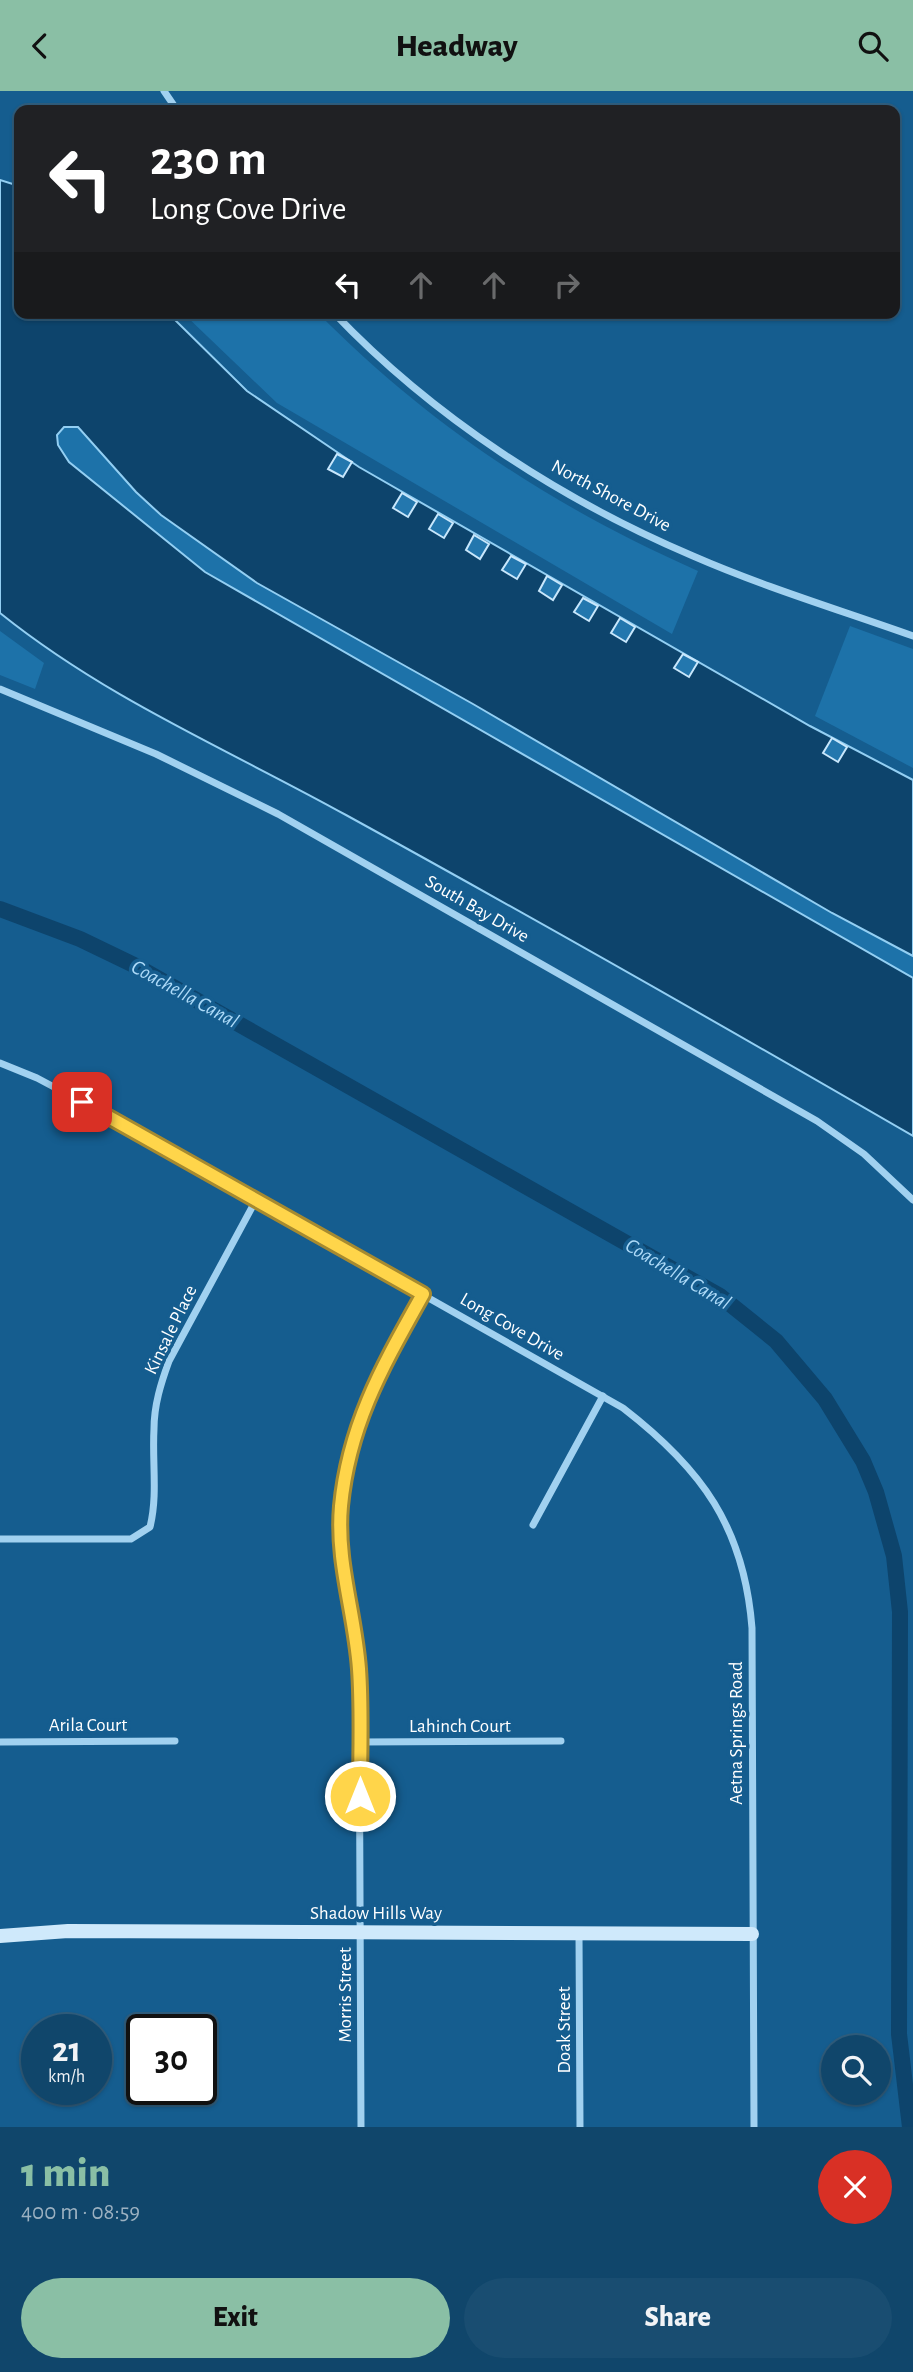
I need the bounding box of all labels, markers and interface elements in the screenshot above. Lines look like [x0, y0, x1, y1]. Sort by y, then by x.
icon: back [21, 27, 59, 65]
icon: search [854, 27, 892, 65]
text: Headway [395, 30, 518, 62]
icon: left [35, 133, 126, 224]
text: 230 m [150, 135, 267, 184]
text: Long Cove Drive [150, 193, 347, 225]
icon: left [329, 266, 367, 304]
icon: ahead [402, 266, 440, 304]
icon: ahead [475, 266, 513, 304]
icon: right [548, 266, 586, 304]
street label: North Shore Drive [548, 457, 674, 535]
street label: South Bay Drive [422, 872, 532, 946]
water label: Coachella Canal [128, 956, 242, 1032]
pin [52, 1072, 112, 1132]
icon: arrive [63, 1083, 101, 1121]
water label: Coachella Canal [622, 1234, 734, 1314]
street label: Kinsale Place [141, 1282, 201, 1378]
street label: Long Cove Drive [457, 1290, 567, 1364]
street label: Aetna Springs Road [727, 1661, 746, 1805]
street label: Arila Court [49, 1716, 127, 1735]
street label: Lahinch Court [409, 1717, 511, 1736]
position arrow [323, 1759, 397, 1833]
street label: Shadow Hills Way [310, 1904, 442, 1923]
street label: Morris Street [336, 1947, 355, 2043]
street label: Doak Street [555, 1987, 574, 2073]
speed limit sign: 30 [126, 2014, 217, 2105]
text: 21 [52, 2033, 81, 2068]
map controls [821, 2035, 891, 2105]
button: search [821, 2035, 891, 2105]
text: km/h [48, 2068, 85, 2086]
button: close [818, 2150, 892, 2224]
text: 1 min [21, 2152, 110, 2194]
text: 400 m · 08:59 [21, 2201, 140, 2224]
button: Exit [21, 2278, 450, 2358]
button: Share [464, 2278, 892, 2358]

